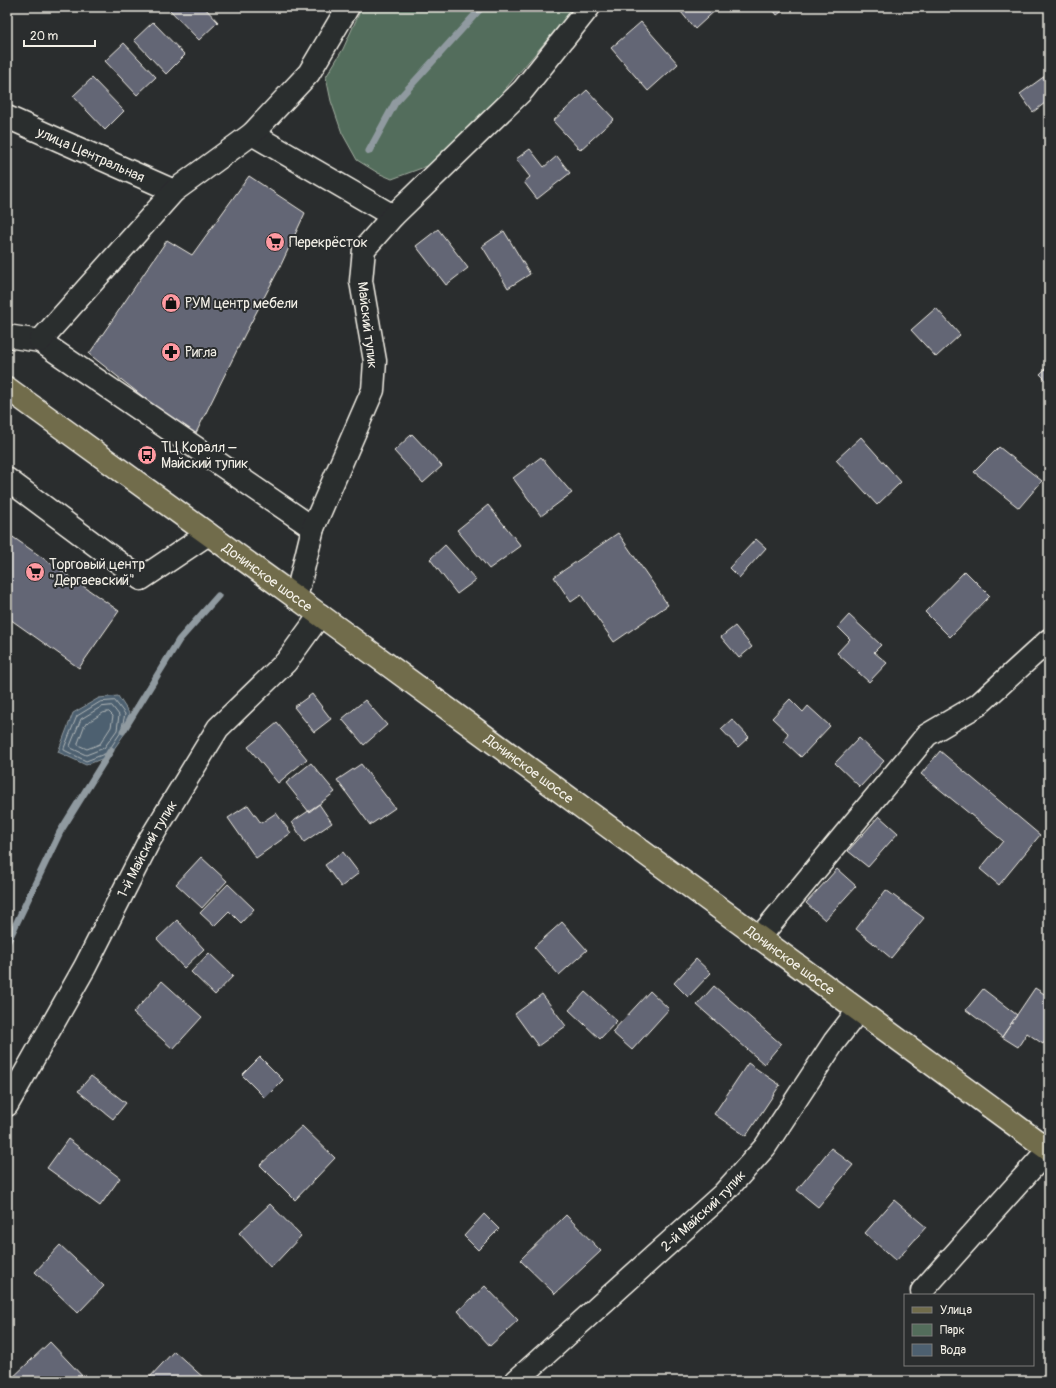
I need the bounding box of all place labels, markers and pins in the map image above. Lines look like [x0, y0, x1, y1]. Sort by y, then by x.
supermarket icon: Перекрёсток [264, 231, 286, 253]
place label: Перекрёсток [289, 234, 368, 251]
shop icon: РУМ центр мебели [160, 292, 182, 314]
place label: РУМ центр мебели [185, 295, 297, 312]
pharmacy icon: Ригла [160, 341, 182, 363]
place label: Ригла [185, 344, 217, 361]
place label: ТЦ Коралл – Майский тупик [161, 439, 248, 472]
bus stop icon: ТЦ Коралл – Майский тупик [136, 444, 158, 466]
place label: Торговый центр "Дергаевский" [49, 556, 146, 589]
supermarket icon: Торговый центр "Дергаевский" [24, 561, 46, 583]

